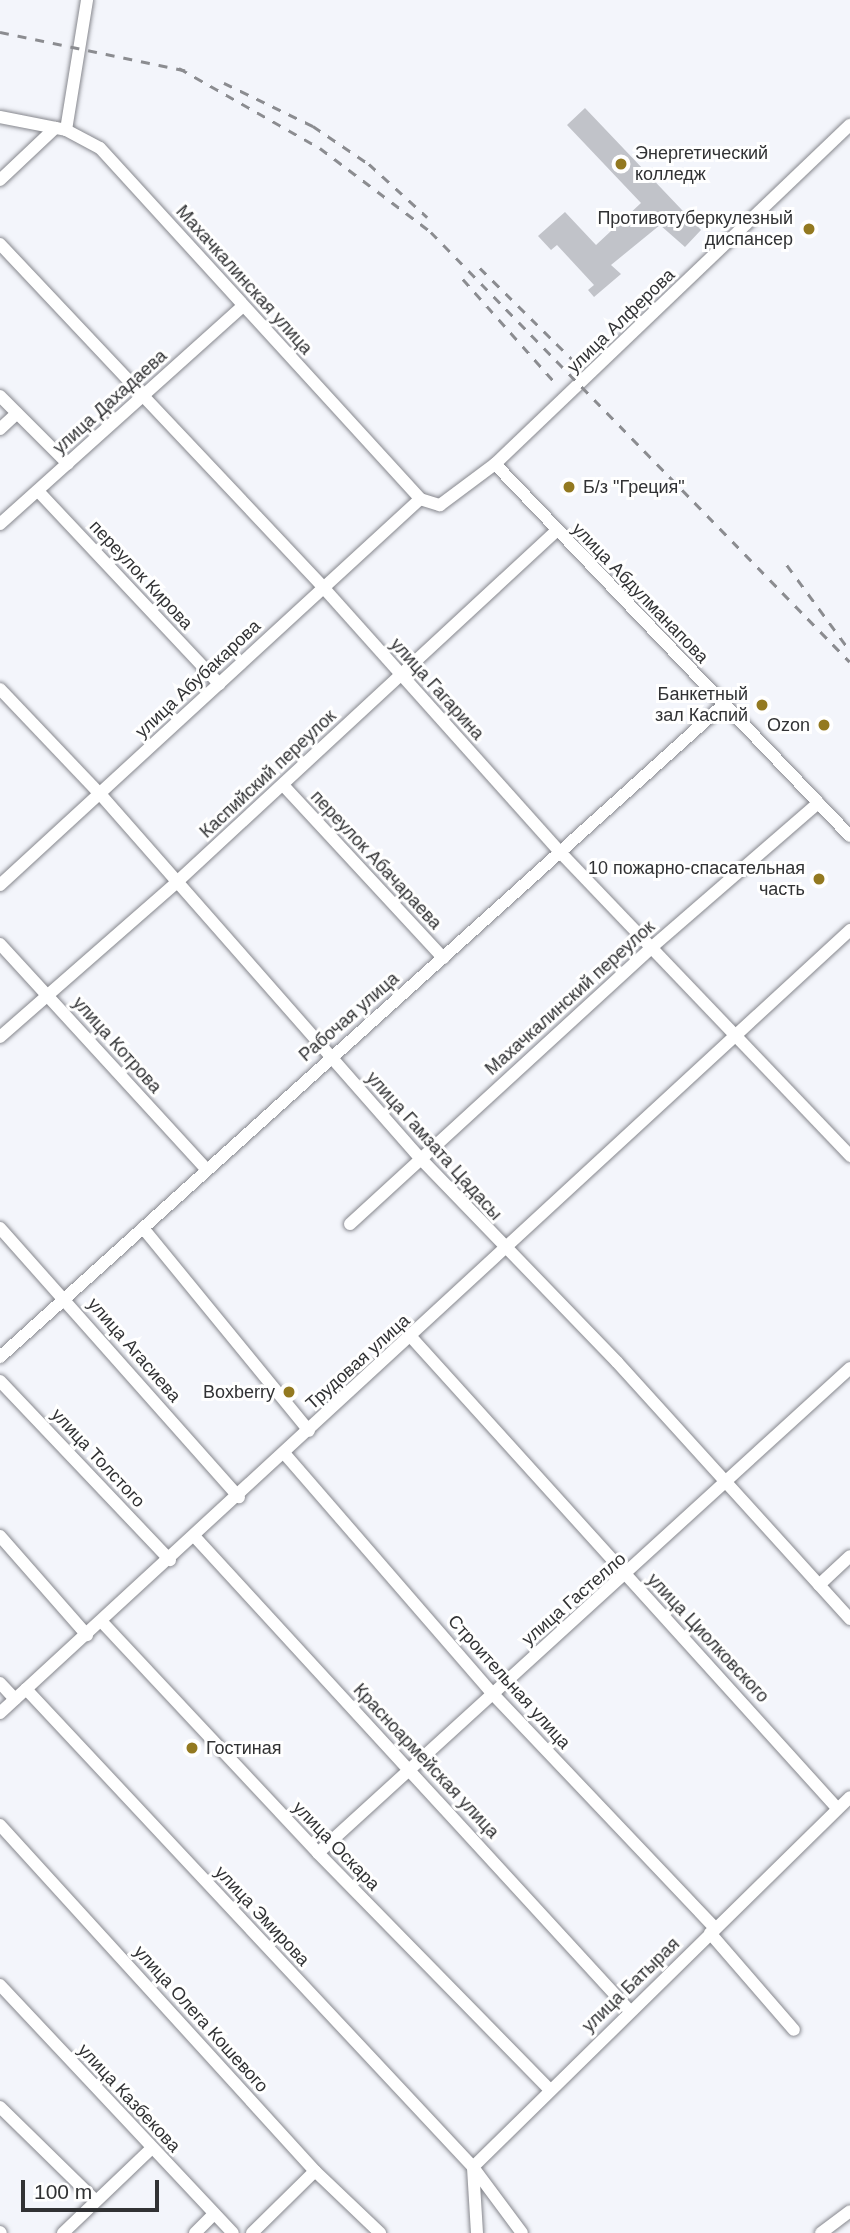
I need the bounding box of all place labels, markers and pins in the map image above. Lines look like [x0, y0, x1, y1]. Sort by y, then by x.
place label: Энергетический колледж [635, 143, 768, 186]
marker: Энергетический колледж [613, 156, 629, 172]
place label: Противотуберкулезный диспансер [597, 208, 793, 250]
marker: Противотуберкулезный диспансер [799, 219, 819, 239]
place label: Б/з "Греция" [583, 476, 685, 498]
marker: Б/з "Греция" [561, 479, 577, 495]
place label: Банкетный зал Каспий [655, 684, 748, 726]
marker: Банкетный зал Каспий [754, 697, 770, 713]
place label: Ozon [767, 714, 810, 736]
marker: Ozon [816, 717, 832, 733]
place label: 10 пожарно-спасательная часть [588, 858, 805, 900]
marker: 10 пожарно-спасательная часть [811, 871, 827, 887]
place label: Boxberry [203, 1381, 275, 1403]
marker: Boxberry [281, 1384, 297, 1400]
place label: Гостиная [206, 1737, 282, 1759]
marker: Гостиная [184, 1740, 200, 1756]

